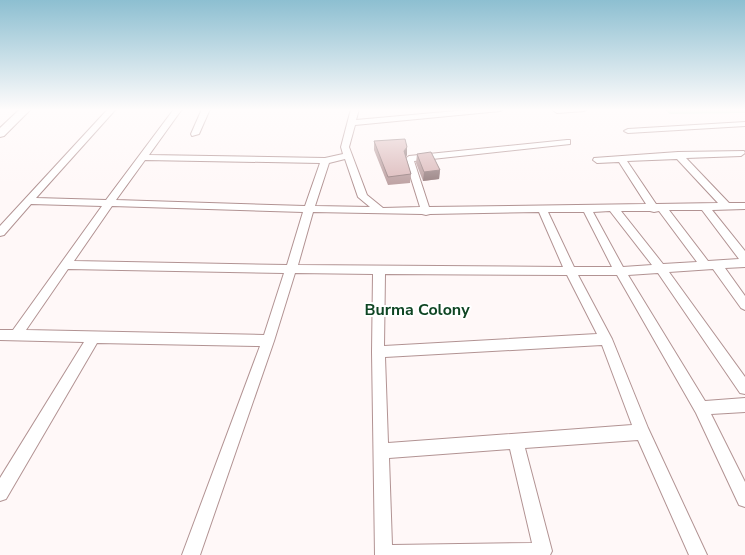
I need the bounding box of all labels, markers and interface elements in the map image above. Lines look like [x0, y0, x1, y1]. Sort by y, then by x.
district label: Burma Colony [364, 299, 470, 321]

